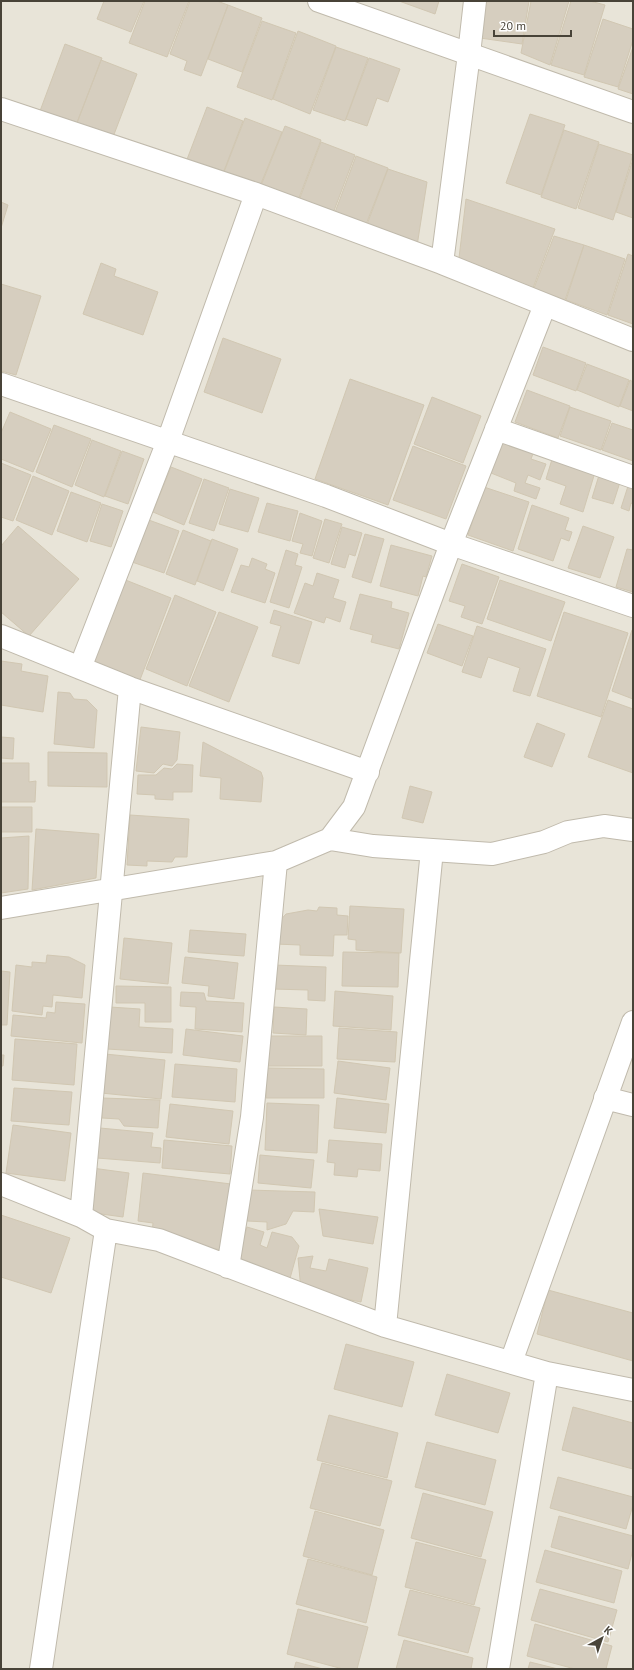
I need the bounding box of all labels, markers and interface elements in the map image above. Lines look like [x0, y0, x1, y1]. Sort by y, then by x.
scale bar [494, 12, 571, 38]
text: 20 m [500, 18, 526, 33]
north arrow [582, 1618, 622, 1658]
text: K [601, 1623, 616, 1638]

